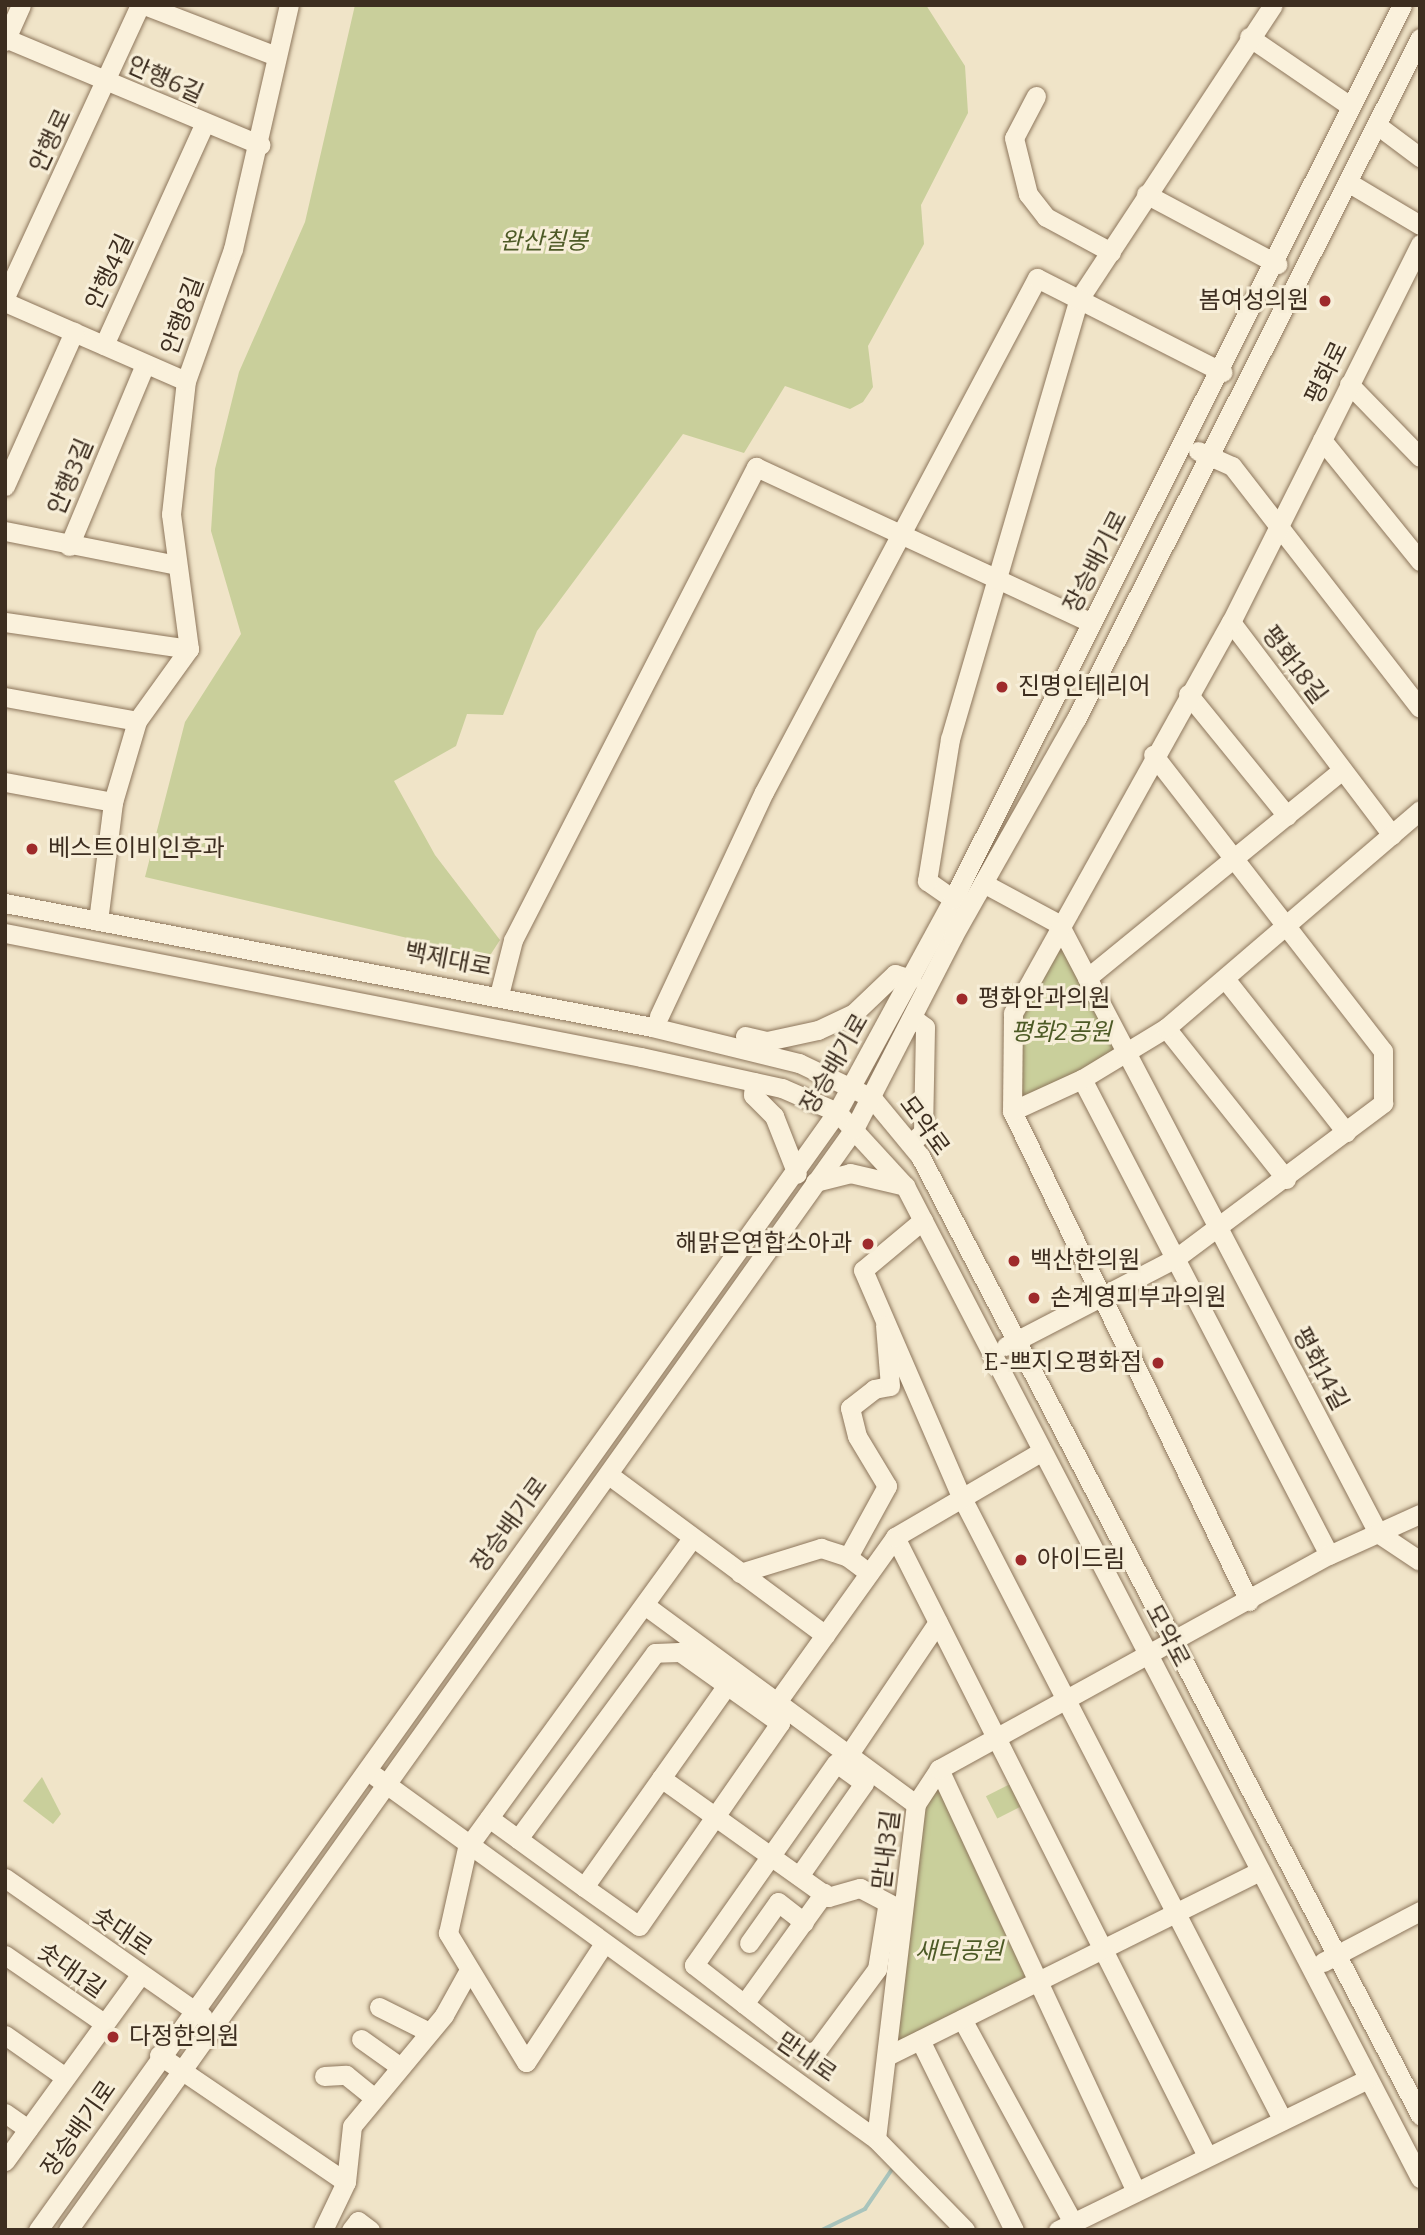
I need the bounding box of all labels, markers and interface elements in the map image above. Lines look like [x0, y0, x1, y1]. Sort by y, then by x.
street label: 안행6길 [122, 51, 208, 109]
street label: 안행로 [24, 105, 78, 177]
park label: 완산칠봉 [500, 228, 588, 256]
street label: 안행4길 [80, 230, 140, 314]
street label: 안행8길 [156, 273, 210, 359]
place label: 봄여성의원 [1199, 287, 1309, 315]
marker: 봄여성의원 [1315, 291, 1335, 311]
street label: 평화로 [1300, 337, 1354, 409]
street label: 안행3길 [42, 435, 100, 519]
street label: 장승배기로 [1058, 506, 1134, 618]
street label: 평화18길 [1255, 620, 1333, 710]
place label: 진명인테리어 [1018, 673, 1150, 701]
marker: 진명인테리어 [992, 677, 1012, 697]
place label: 베스트이비인후과 [48, 835, 225, 863]
marker: 베스트이비인후과 [22, 839, 42, 859]
street label: 백제대로 [402, 937, 494, 983]
place label: 평화안과의원 [978, 985, 1110, 1013]
marker: 평화안과의원 [952, 989, 972, 1009]
street label: 장승배기로 [795, 1009, 875, 1119]
park label: 평화2공원 [1010, 1019, 1112, 1047]
street label: 모악로 [893, 1091, 955, 1161]
place label: 해맑은연합소아과 [675, 1230, 852, 1258]
marker: 해맑은연합소아과 [858, 1234, 878, 1254]
place label: 백산한의원 [1030, 1247, 1140, 1275]
marker: 백산한의원 [1004, 1251, 1024, 1271]
place label: 손계영피부과의원 [1050, 1284, 1227, 1312]
marker: 손계영피부과의원 [1024, 1288, 1044, 1308]
street label: 평화14길 [1286, 1323, 1354, 1415]
place label: E-쁘지오평화점 [984, 1349, 1142, 1377]
marker: E-쁘지오평화점 [1148, 1353, 1168, 1373]
street label: 장승배기로 [466, 1472, 554, 1578]
place label: 아이드림 [1037, 1546, 1125, 1574]
marker: 아이드림 [1011, 1550, 1031, 1570]
street label: 모악로 [1139, 1600, 1195, 1672]
street label: 맏내3길 [868, 1809, 906, 1891]
street label: 솟대로 [86, 1902, 158, 1962]
street label: 솟대1길 [32, 1937, 110, 2005]
park label: 새터공원 [915, 1938, 1003, 1966]
place label: 다정한의원 [129, 2023, 239, 2051]
marker: 다정한의원 [103, 2027, 123, 2047]
street label: 맏내로 [771, 2027, 841, 2089]
street label: 장승배기로 [36, 2076, 122, 2182]

